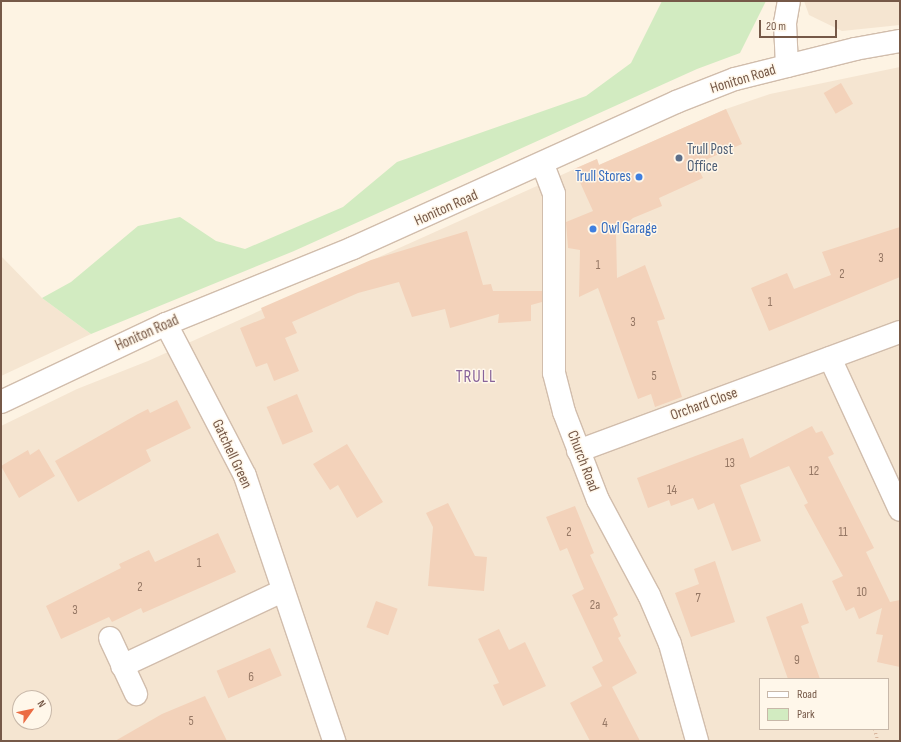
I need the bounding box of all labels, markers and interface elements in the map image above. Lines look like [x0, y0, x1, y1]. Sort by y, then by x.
scale bar [761, 12, 839, 38]
text: 20 m [766, 19, 786, 34]
street label: Honiton Road [708, 61, 778, 97]
place label: Trull Post Office [687, 140, 733, 175]
marker: Trull Post Office [674, 153, 684, 163]
place label: Trull Stores [575, 168, 631, 186]
marker: Trull Stores [634, 172, 644, 182]
street label: Honiton Road [411, 186, 481, 230]
place label: Owl Garage [601, 220, 657, 238]
marker: Owl Garage [588, 224, 598, 234]
house number: 3 [878, 250, 884, 266]
house number: 1 [596, 257, 600, 273]
house number: 2 [839, 266, 845, 282]
house number: 1 [768, 294, 772, 310]
street label: Honiton Road [112, 311, 182, 355]
house number: 3 [630, 314, 636, 330]
district label: TRULL [456, 368, 496, 388]
house number: 5 [651, 368, 657, 384]
street label: Orchard Close [668, 384, 740, 424]
street label: Gatchell Green [208, 417, 256, 491]
street label: Church Road [563, 428, 603, 494]
house number: 13 [725, 455, 735, 471]
house number: 12 [809, 463, 819, 479]
house number: 14 [667, 482, 677, 498]
house number: 2 [566, 524, 572, 540]
house number: 11 [838, 524, 848, 540]
house number: 1 [197, 555, 201, 571]
house number: 2 [137, 579, 143, 595]
house number: 10 [857, 584, 867, 600]
house number: 7 [695, 590, 701, 606]
house number: 2a [590, 597, 600, 613]
house number: 3 [72, 602, 78, 618]
house number: 9 [794, 652, 800, 668]
house number: 6 [248, 669, 254, 685]
legend [759, 678, 889, 730]
text: Road [797, 687, 817, 702]
north arrow [12, 690, 52, 730]
text: N [35, 698, 49, 710]
text: Park [797, 707, 815, 722]
house number: 5 [188, 713, 194, 729]
house number: 4 [602, 715, 608, 731]

